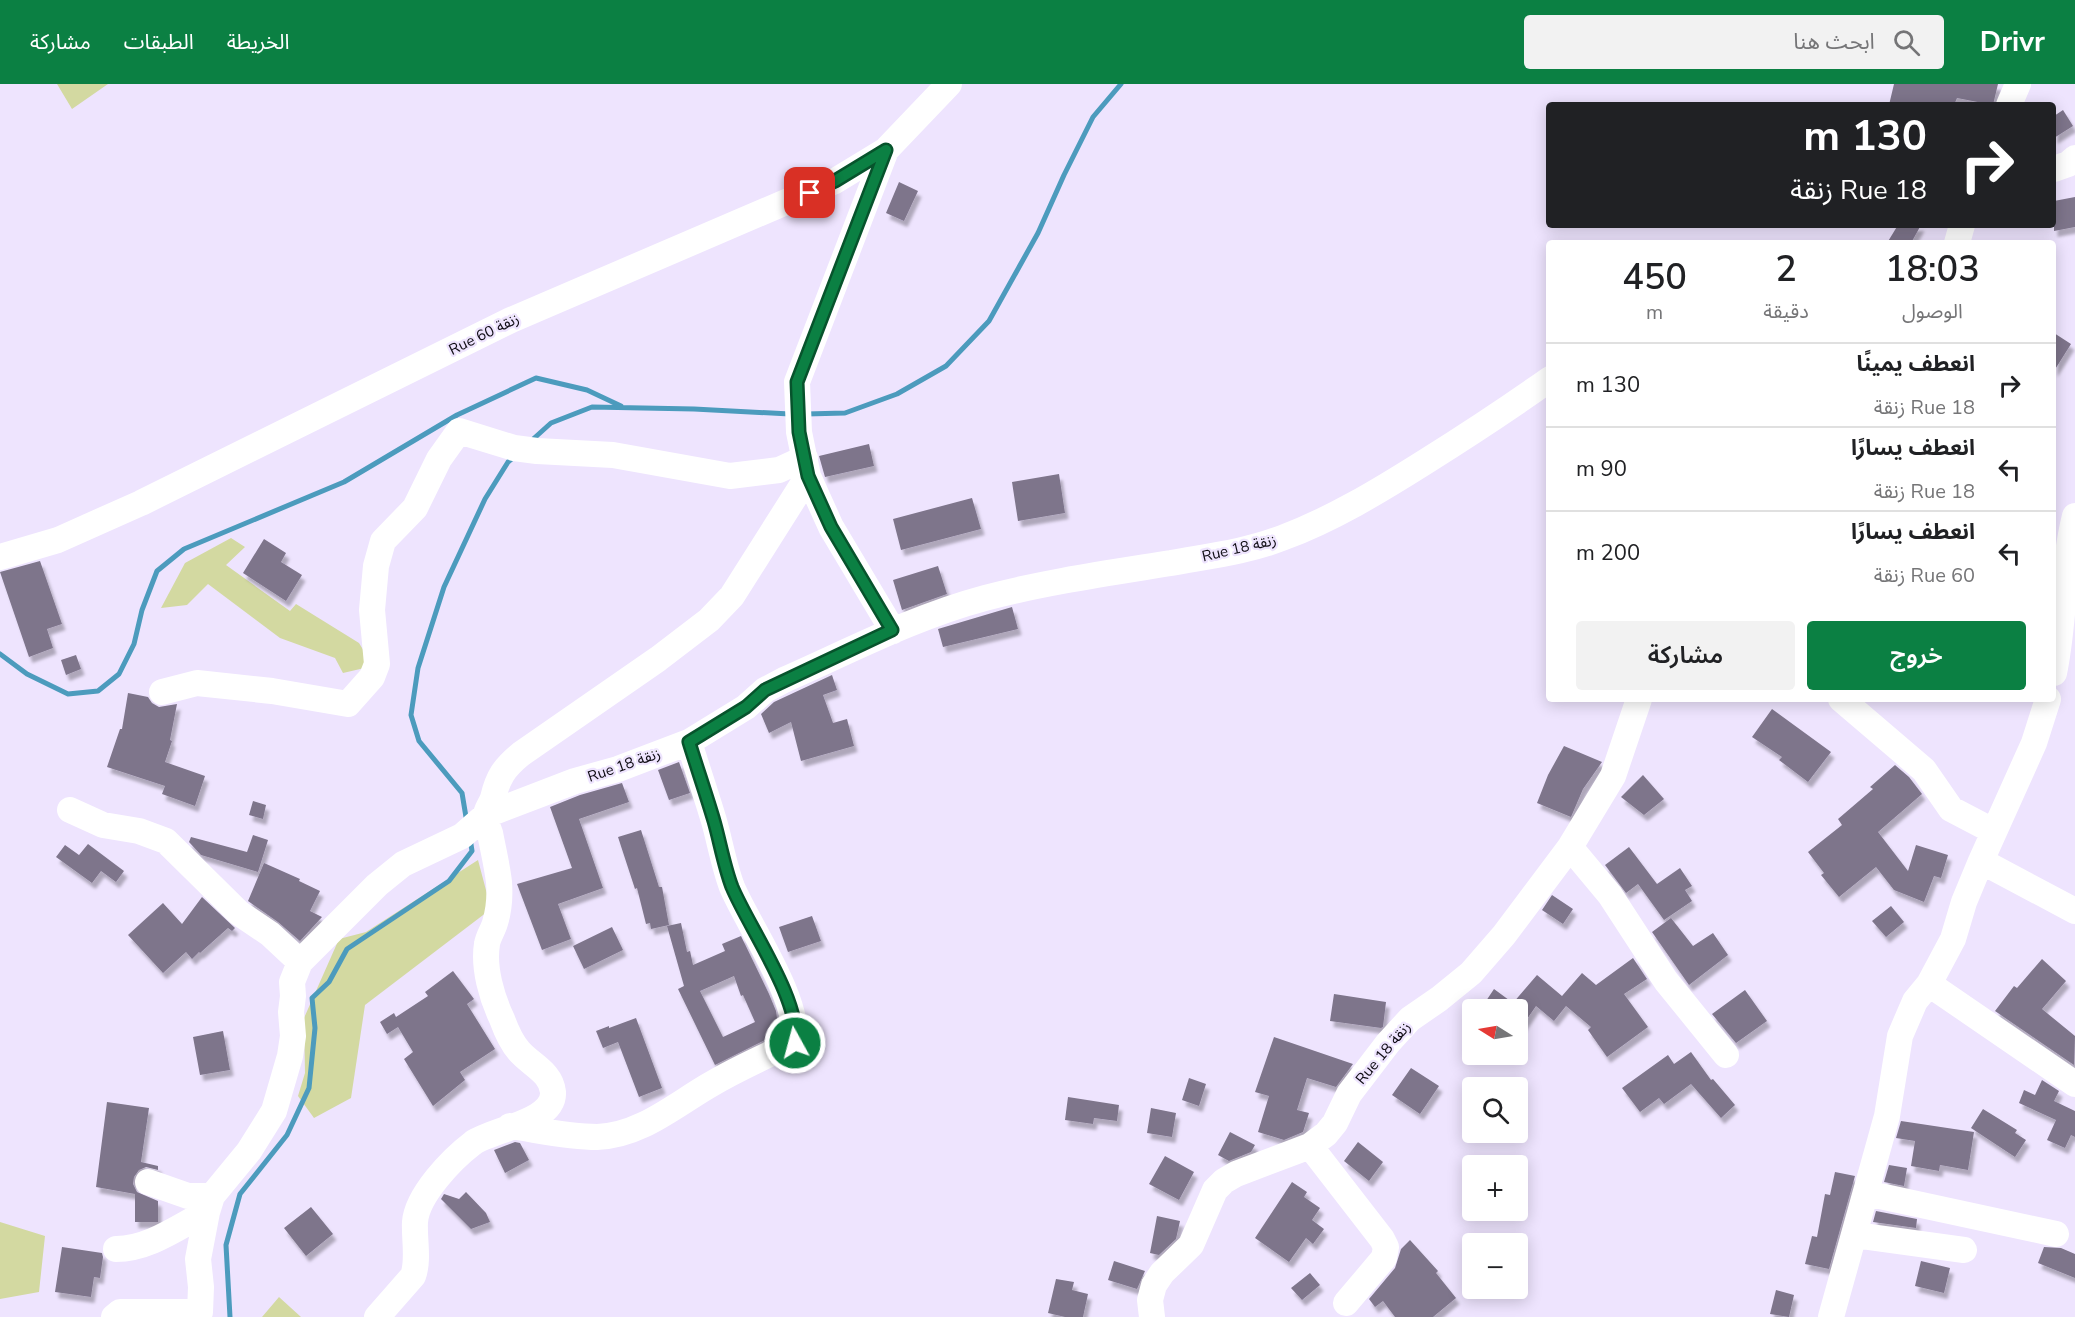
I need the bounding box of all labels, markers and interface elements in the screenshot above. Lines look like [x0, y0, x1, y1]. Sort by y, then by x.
search box [1524, 15, 1944, 69]
text: Drivr [1980, 23, 2045, 61]
icon: search [1890, 26, 1923, 59]
text: ابحث هنا [1793, 27, 1875, 57]
text: مشاركة [30, 28, 91, 56]
text: الطبقات [124, 28, 194, 56]
text: الخريطة [227, 28, 290, 56]
text: 130 m [1803, 108, 1927, 165]
icon: right [1948, 126, 2026, 204]
pin [784, 167, 835, 218]
text: Rue 18 زنقة [1790, 172, 1927, 209]
icon: arrive [793, 176, 826, 209]
text: 2 [1775, 245, 1797, 294]
text: 18:03 [1885, 245, 1980, 294]
text: 450 [1622, 253, 1687, 302]
text: دقيقة [1763, 298, 1809, 325]
text: الوصول [1902, 298, 1963, 325]
text: m [1646, 299, 1663, 326]
street label: Rue 60 زنقة [445, 308, 523, 360]
text: انعطف يمينًا [1857, 349, 1975, 379]
icon: right [1993, 369, 2026, 402]
text: 130 m [1576, 370, 1640, 400]
text: Rue 18 زنقة [1874, 394, 1975, 421]
text: انعطف يسارًا [1851, 433, 1975, 463]
icon: left [1993, 453, 2026, 486]
text: 90 m [1576, 454, 1627, 484]
text: Rue 18 زنقة [1874, 478, 1975, 505]
text: انعطف يسارًا [1851, 517, 1975, 547]
street label: Rue 18 زنقة [1200, 530, 1278, 566]
icon: left [1993, 537, 2026, 570]
text: 200 m [1576, 538, 1640, 568]
text: Rue 60 زنقة [1874, 562, 1975, 589]
button: مشاركة [1576, 621, 1795, 690]
button: خروج [1807, 621, 2026, 690]
street label: Rue 18 زنقة [585, 743, 663, 787]
north arrow [1462, 999, 1528, 1065]
map controls [1462, 999, 1528, 1299]
position arrow [763, 1011, 827, 1075]
street label: Rue 18 زنقة [1351, 1017, 1415, 1089]
button: search [1462, 1077, 1528, 1143]
button: + [1462, 1155, 1528, 1221]
button: − [1462, 1233, 1528, 1299]

